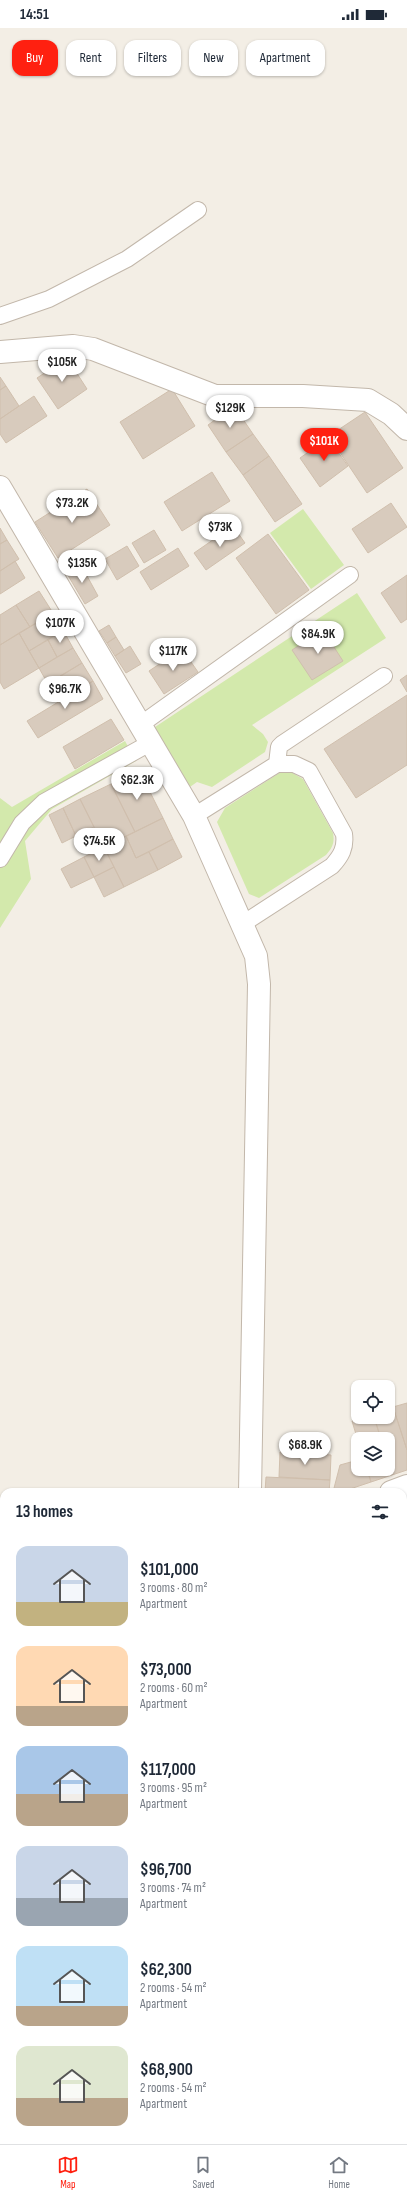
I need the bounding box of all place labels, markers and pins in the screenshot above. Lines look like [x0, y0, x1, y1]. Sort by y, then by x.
pin: $105K [34, 349, 90, 383]
pin: $129K [202, 395, 258, 429]
pin: $101K [296, 428, 352, 462]
pin: $73.2K [39, 490, 105, 524]
pin: $73K [196, 514, 244, 548]
pin: $135K [54, 550, 110, 584]
pin: $107K [32, 610, 88, 644]
pin: $84.9K [285, 621, 351, 655]
pin: $117K [145, 638, 201, 672]
pin: $96.7K [32, 676, 98, 710]
pin: $62.3K [104, 767, 170, 801]
pin: $74.5K [66, 828, 132, 862]
pin: $68.9K [272, 1432, 338, 1466]

